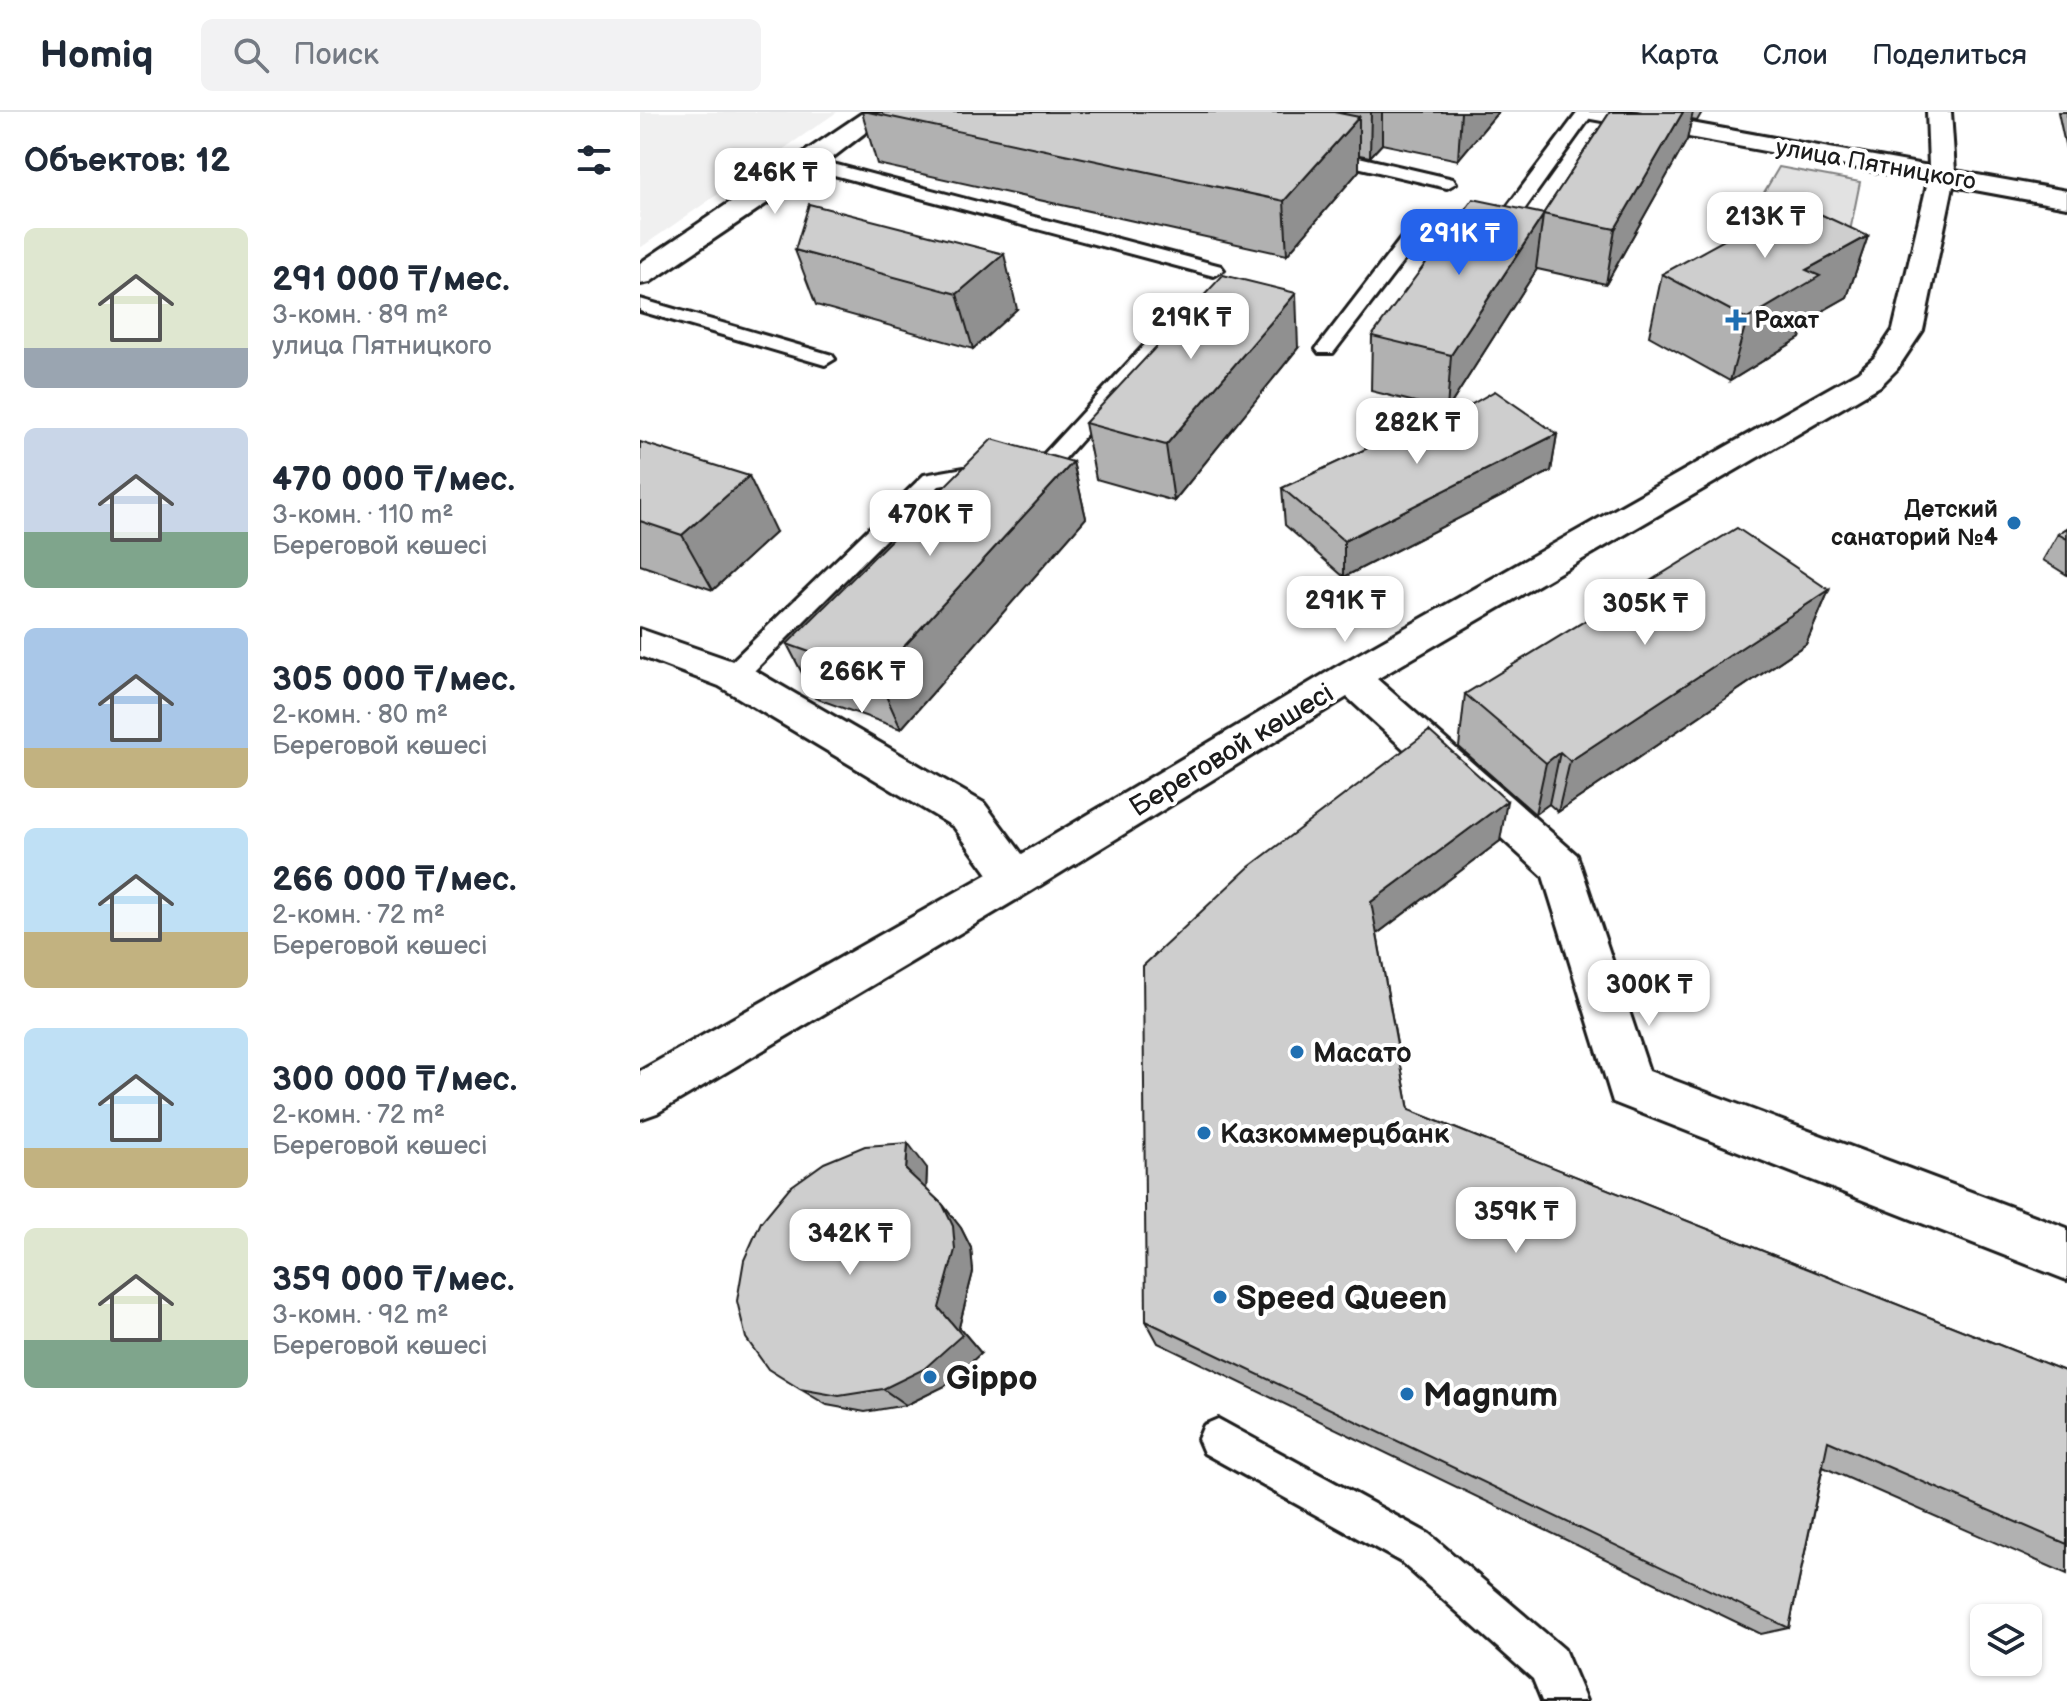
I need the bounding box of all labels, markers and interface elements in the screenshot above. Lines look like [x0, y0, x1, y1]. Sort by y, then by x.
search box [201, 19, 761, 91]
text: Homiq [40, 33, 153, 78]
icon: search [229, 33, 273, 77]
text: Поиск [293, 37, 379, 73]
text: Карта [1640, 39, 1719, 72]
text: Слои [1763, 39, 1828, 72]
text: Поделиться [1872, 39, 2027, 72]
street label: улица Пятницкого [1774, 133, 1978, 196]
icon: filters [572, 138, 616, 182]
text: Объектов: 12 [24, 140, 230, 181]
pin: 246K ₸ [710, 148, 840, 216]
text: 246K ₸ [733, 158, 817, 189]
pin: 213K ₸ [1700, 192, 1830, 260]
text: 213K ₸ [1725, 202, 1805, 233]
pin: 291K ₸ [1394, 209, 1524, 277]
text: 291K ₸ [1419, 219, 1499, 250]
text: 291 000 ₸/мес. [272, 259, 510, 300]
icon: home [88, 260, 184, 356]
pin: 219K ₸ [1126, 293, 1256, 361]
text: 3-комн. · 89 m² [272, 300, 448, 331]
text: 219K ₸ [1151, 303, 1231, 334]
place label: Рахат [1754, 306, 1820, 335]
marker: Рахат [1725, 309, 1747, 331]
text: улица Пятницкого [272, 331, 492, 362]
pin: 282K ₸ [1352, 398, 1482, 466]
text: 282K ₸ [1374, 408, 1460, 439]
text: 470 000 ₸/мес. [272, 459, 515, 500]
icon: home [88, 460, 184, 556]
pin: 470K ₸ [865, 490, 995, 558]
place label: Детский санаторий №4 [1831, 495, 1998, 552]
text: 3-комн. · 110 m² [272, 500, 454, 531]
text: 470K ₸ [888, 500, 972, 531]
marker: Детский санаторий №4 [2005, 514, 2023, 532]
text: Береговой көшесі [272, 531, 487, 562]
pin: 291K ₸ [1280, 576, 1410, 644]
pin: 305K ₸ [1580, 579, 1710, 647]
text: 291K ₸ [1305, 586, 1385, 617]
text: 305K ₸ [1602, 589, 1688, 620]
pin: 266K ₸ [797, 647, 927, 715]
text: 266K ₸ [819, 657, 905, 688]
text: 305 000 ₸/мес. [272, 659, 516, 700]
icon: home [88, 660, 184, 756]
street label: Береговой көшесі [1124, 676, 1340, 824]
text: 2-комн. · 80 m² [272, 700, 448, 731]
text: Береговой көшесі [272, 731, 487, 762]
text: 266 000 ₸/мес. [272, 859, 517, 900]
icon: home [88, 860, 184, 956]
text: 2-комн. · 72 m² [272, 900, 445, 931]
text: Береговой көшесі [272, 931, 487, 962]
pin: 300K ₸ [1584, 960, 1714, 1028]
text: 300K ₸ [1606, 970, 1692, 1001]
place label: Масато [1313, 1037, 1411, 1070]
marker: Масато [1288, 1043, 1306, 1061]
text: 300 000 ₸/мес. [272, 1059, 517, 1100]
icon: home [88, 1060, 184, 1156]
text: 2-комн. · 72 m² [272, 1100, 445, 1131]
place label: Казкоммерцбанк [1220, 1118, 1450, 1151]
marker: Казкоммерцбанк [1195, 1124, 1213, 1142]
text: Береговой көшесі [272, 1131, 487, 1162]
pin: 359K ₸ [1451, 1187, 1581, 1255]
text: 359K ₸ [1474, 1197, 1558, 1228]
pin: 342K ₸ [785, 1209, 915, 1277]
text: 342K ₸ [808, 1219, 892, 1250]
text: 359 000 ₸/мес. [272, 1259, 514, 1300]
icon: home [88, 1260, 184, 1356]
place label: Speed Queen [1236, 1278, 1447, 1319]
marker: Speed Queen [1211, 1288, 1229, 1306]
text: 3-комн. · 92 m² [272, 1300, 448, 1331]
text: Береговой көшесі [272, 1331, 487, 1362]
place label: Gippo [946, 1358, 1038, 1399]
marker: Gippo [921, 1368, 939, 1386]
place label: Magnum [1423, 1375, 1558, 1416]
marker: Magnum [1398, 1385, 1416, 1403]
map controls [1970, 1604, 2042, 1676]
button: layers [1970, 1604, 2042, 1676]

